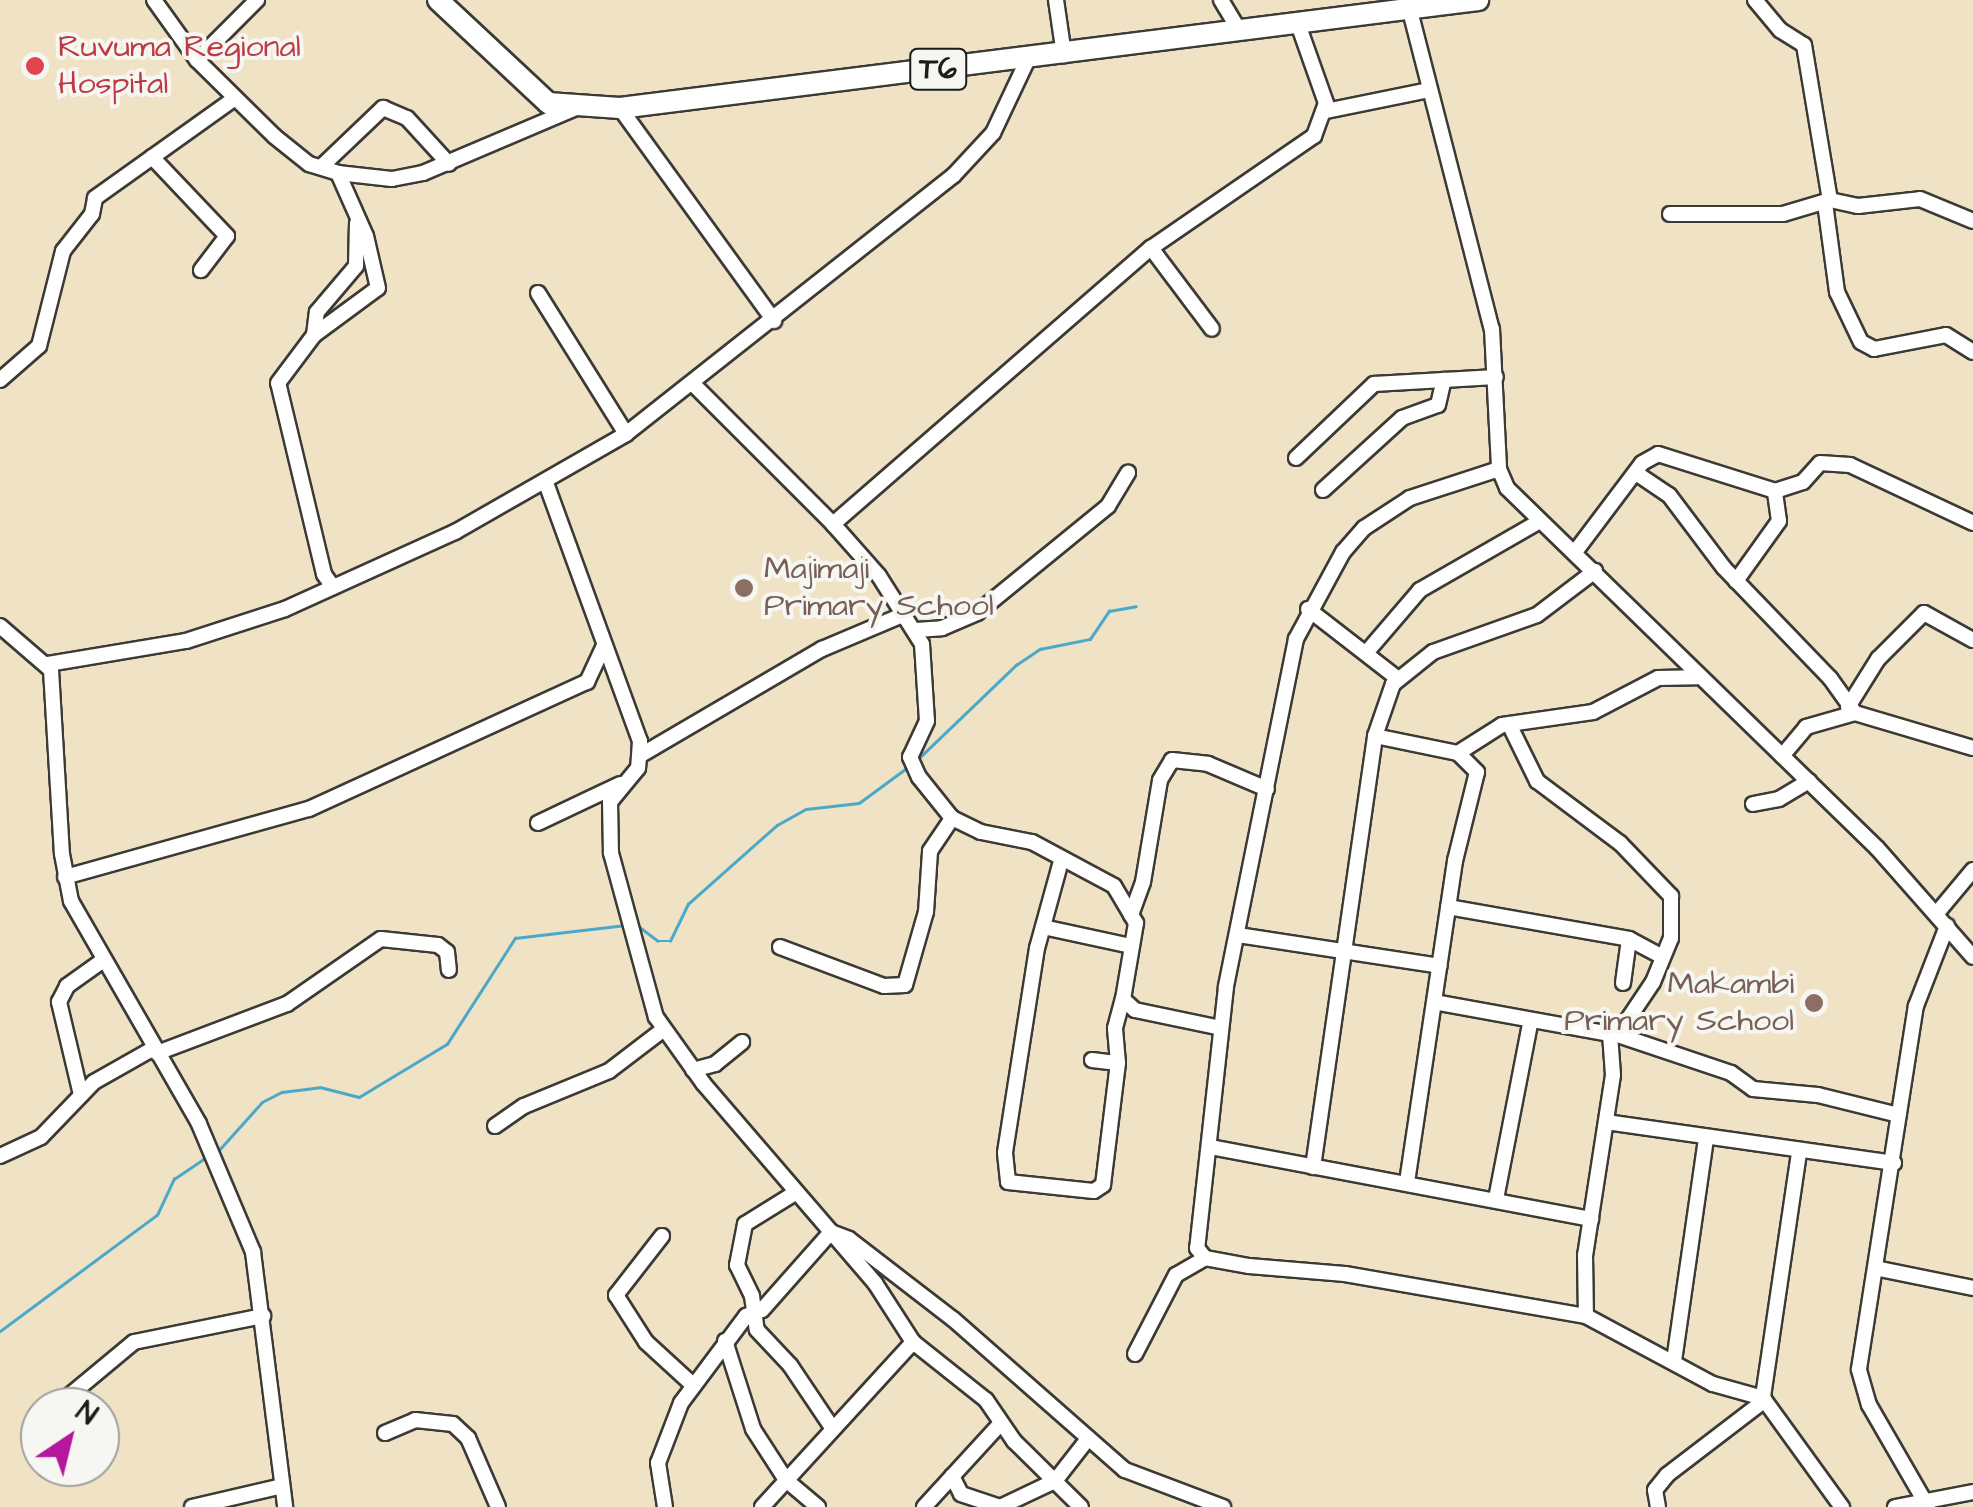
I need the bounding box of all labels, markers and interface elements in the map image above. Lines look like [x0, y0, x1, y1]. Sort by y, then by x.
place label: Ruvuma Regional Hospital [58, 29, 301, 104]
road number: T6 [908, 44, 968, 94]
marker: Ruvuma Regional Hospital [22, 53, 48, 79]
place label: Majimaji Primary School [764, 551, 994, 626]
marker: Majimaji Primary School [733, 577, 755, 599]
place label: Makambi Primary School [1564, 966, 1794, 1041]
marker: Makambi Primary School [1803, 992, 1825, 1014]
north arrow [20, 1387, 120, 1487]
text: N [68, 1393, 105, 1435]

